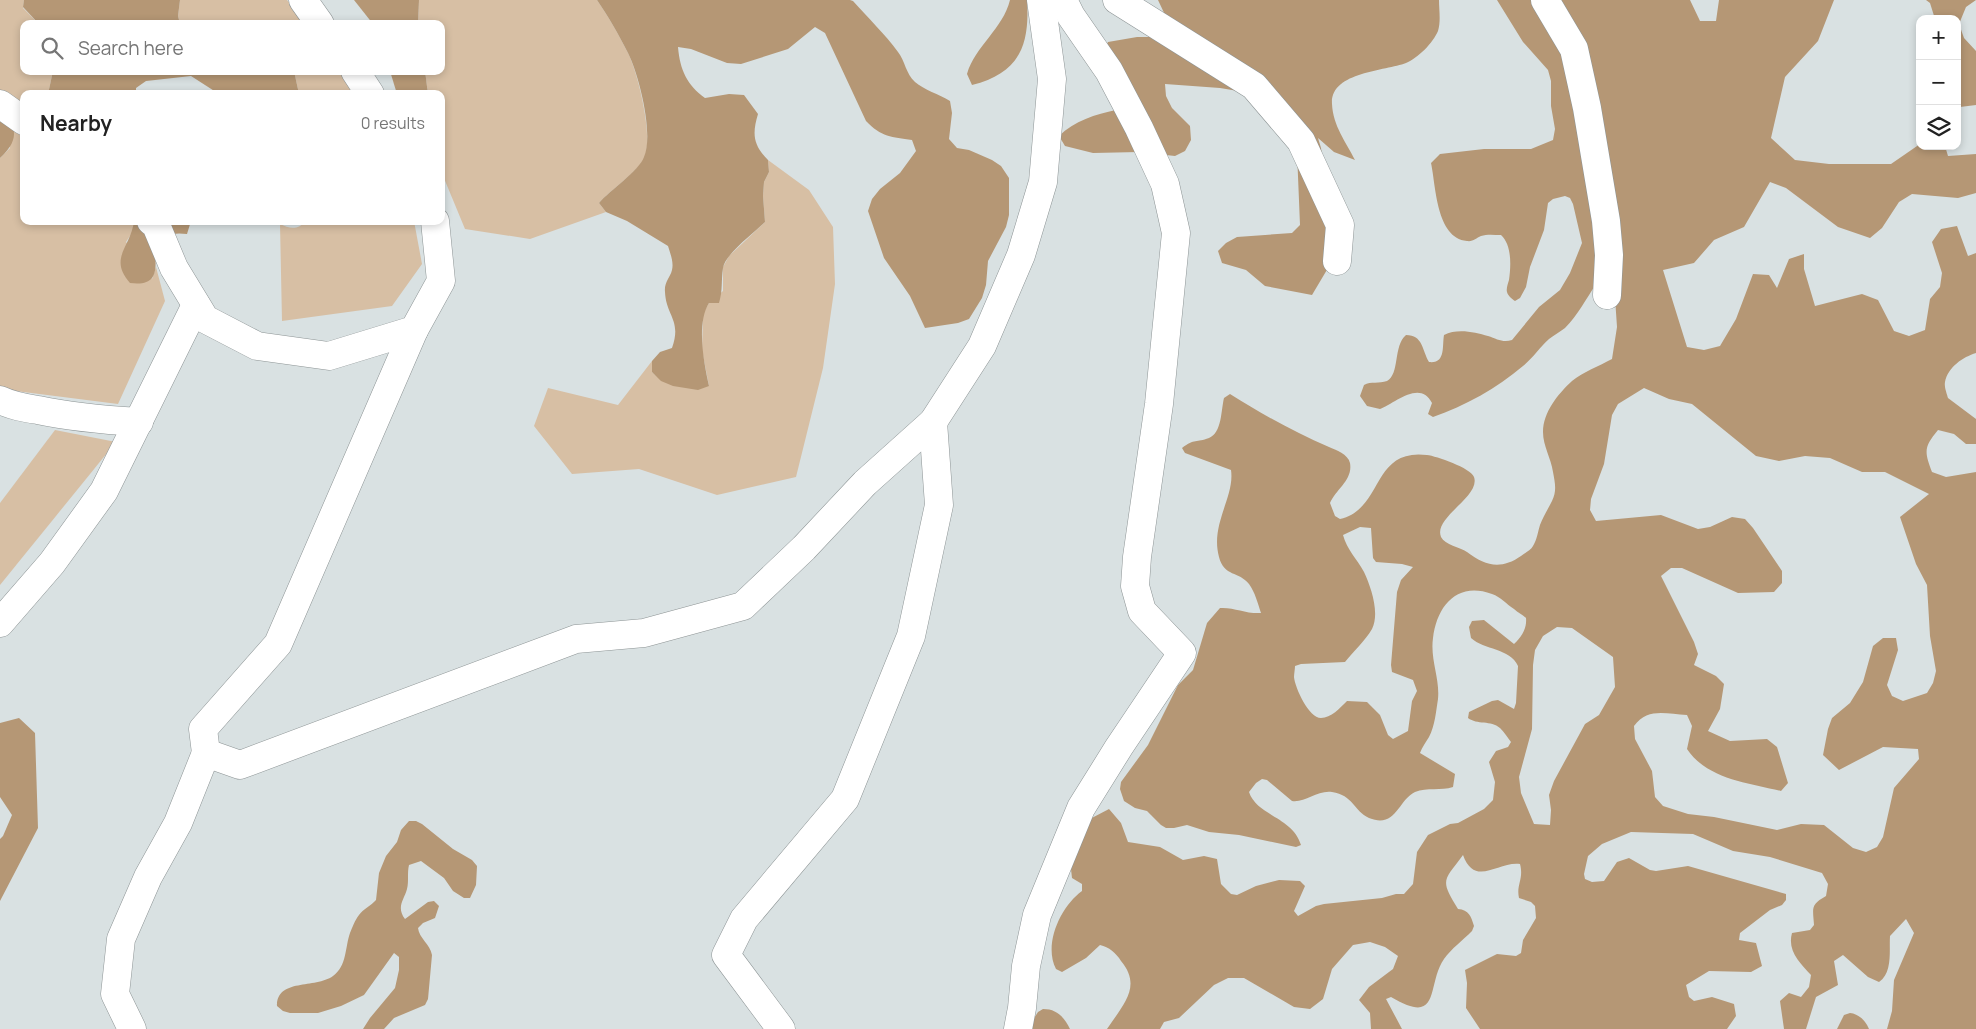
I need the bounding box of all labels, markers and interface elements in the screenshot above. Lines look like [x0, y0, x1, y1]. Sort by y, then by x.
map controls [1916, 15, 1961, 150]
button: + [1916, 15, 1961, 60]
search box [20, 20, 445, 75]
icon: search [38, 34, 66, 62]
text: Search here [78, 35, 184, 61]
button: − [1916, 60, 1961, 105]
button: layers [1916, 105, 1961, 150]
text: Nearby [40, 109, 112, 137]
text: 0 results [361, 112, 425, 134]

